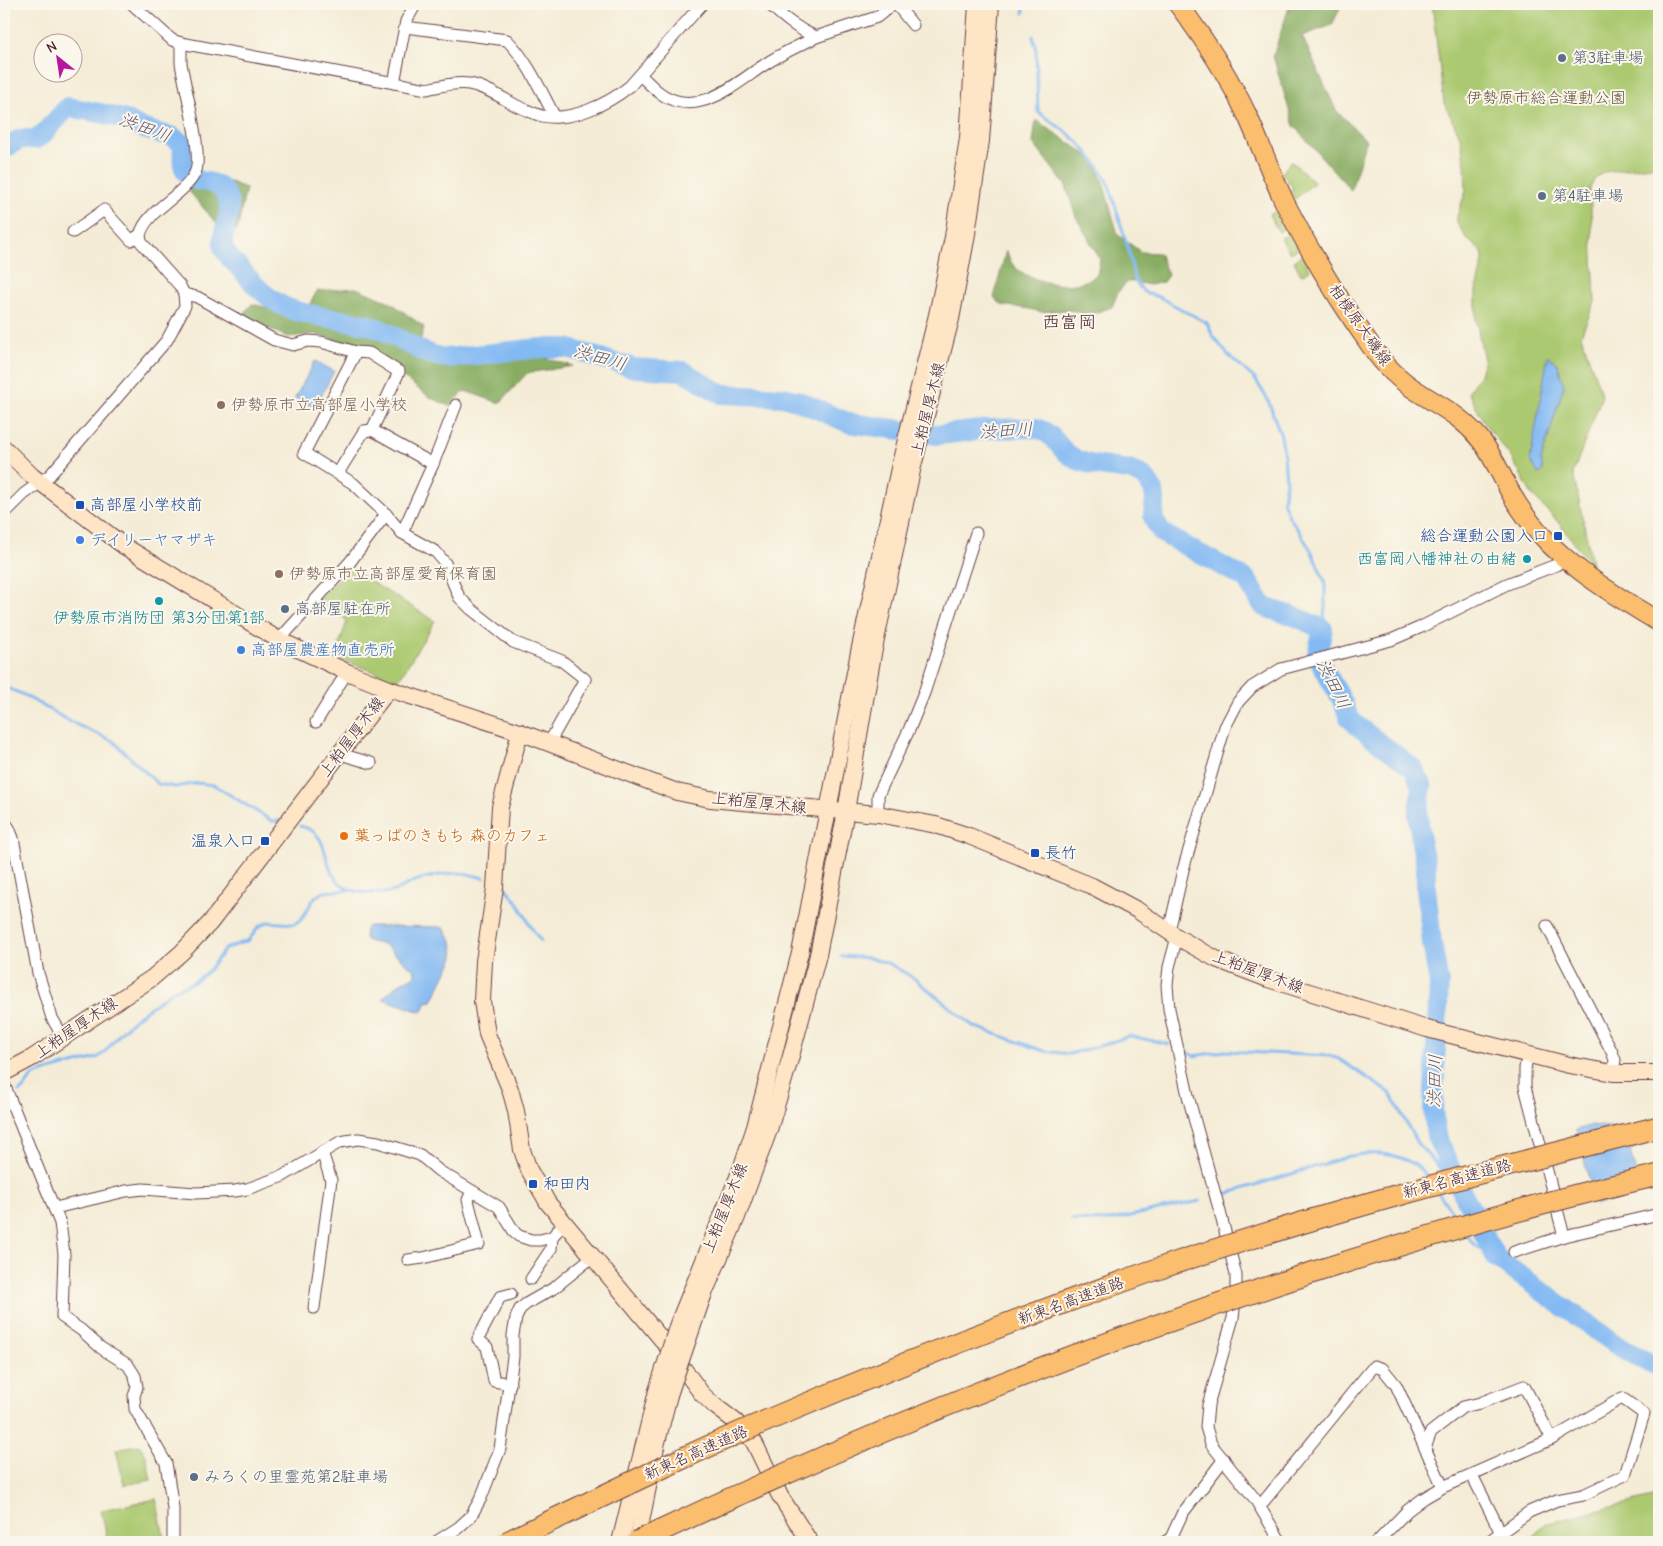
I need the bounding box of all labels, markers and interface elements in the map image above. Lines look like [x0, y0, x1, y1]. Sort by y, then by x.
north arrow [32, 32, 82, 82]
text: N [44, 38, 60, 57]
place label: 第3駐車場 [1572, 49, 1644, 67]
marker: 第3駐車場 [1556, 52, 1568, 64]
park label: 伊勢原市総合運動公園 [1466, 89, 1626, 107]
water label: 渋田川 [116, 109, 174, 147]
place label: 第4駐車場 [1552, 187, 1624, 205]
marker: 第4駐車場 [1536, 190, 1548, 202]
street label: 相模原大磯線 [1325, 281, 1395, 369]
district label: 西富岡 [1042, 312, 1096, 333]
water label: 渋田川 [571, 340, 629, 376]
street label: 上粕屋厚木線 [908, 360, 948, 458]
place label: 伊勢原市立高部屋小学校 [231, 396, 407, 414]
marker: 伊勢原市立高部屋小学校 [215, 399, 227, 411]
water label: 渋田川 [978, 419, 1034, 443]
place label: 高部屋小学校前 [90, 496, 202, 514]
marker: 高部屋小学校前 [74, 499, 86, 511]
place label: 総合運動公園入口 [1420, 527, 1548, 545]
marker: 総合運動公園入口 [1552, 530, 1564, 542]
place label: デイリーヤマザキ [90, 531, 217, 549]
marker: デイリーヤマザキ [74, 534, 86, 546]
place label: 西富岡八幡神社の由緒 [1357, 550, 1517, 568]
marker: 西富岡八幡神社の由緒 [1521, 553, 1533, 565]
place label: 伊勢原市立高部屋愛育保育園 [289, 565, 497, 583]
marker: 伊勢原市立高部屋愛育保育園 [273, 568, 285, 580]
marker: 伊勢原市消防団 第3分団第1部 [153, 595, 165, 607]
place label: 高部屋駐在所 [295, 600, 391, 618]
marker: 高部屋駐在所 [279, 603, 291, 615]
place label: 伊勢原市消防団 第3分団第1部 [53, 609, 265, 627]
place label: 高部屋農産物直売所 [251, 641, 395, 659]
marker: 高部屋農産物直売所 [235, 644, 247, 656]
water label: 渋田川 [1312, 655, 1354, 713]
street label: 上粕屋厚木線 [316, 693, 388, 781]
street label: 上粕屋厚木線 [710, 789, 808, 817]
place label: 葉っぱのきもち 森のカフェ [354, 827, 550, 845]
marker: 葉っぱのきもち 森のカフェ [338, 830, 350, 842]
place label: 温泉入口 [191, 832, 255, 850]
marker: 温泉入口 [259, 835, 271, 847]
place label: 長竹 [1045, 844, 1077, 862]
marker: 長竹 [1029, 847, 1041, 859]
street label: 上粕屋厚木線 [1210, 947, 1306, 997]
street label: 上粕屋厚木線 [31, 994, 121, 1062]
water label: 渋田川 [1424, 1054, 1446, 1108]
street label: 新東名高速道路 [1401, 1156, 1513, 1202]
street label: 上粕屋厚木線 [699, 1160, 751, 1256]
place label: 和田内 [543, 1175, 591, 1193]
marker: 和田内 [527, 1178, 539, 1190]
street label: 新東名高速道路 [1015, 1273, 1127, 1329]
street label: 新東名高速道路 [641, 1422, 751, 1484]
place label: みろくの里霊苑第2駐車場 [204, 1468, 388, 1486]
marker: みろくの里霊苑第2駐車場 [188, 1471, 200, 1483]

